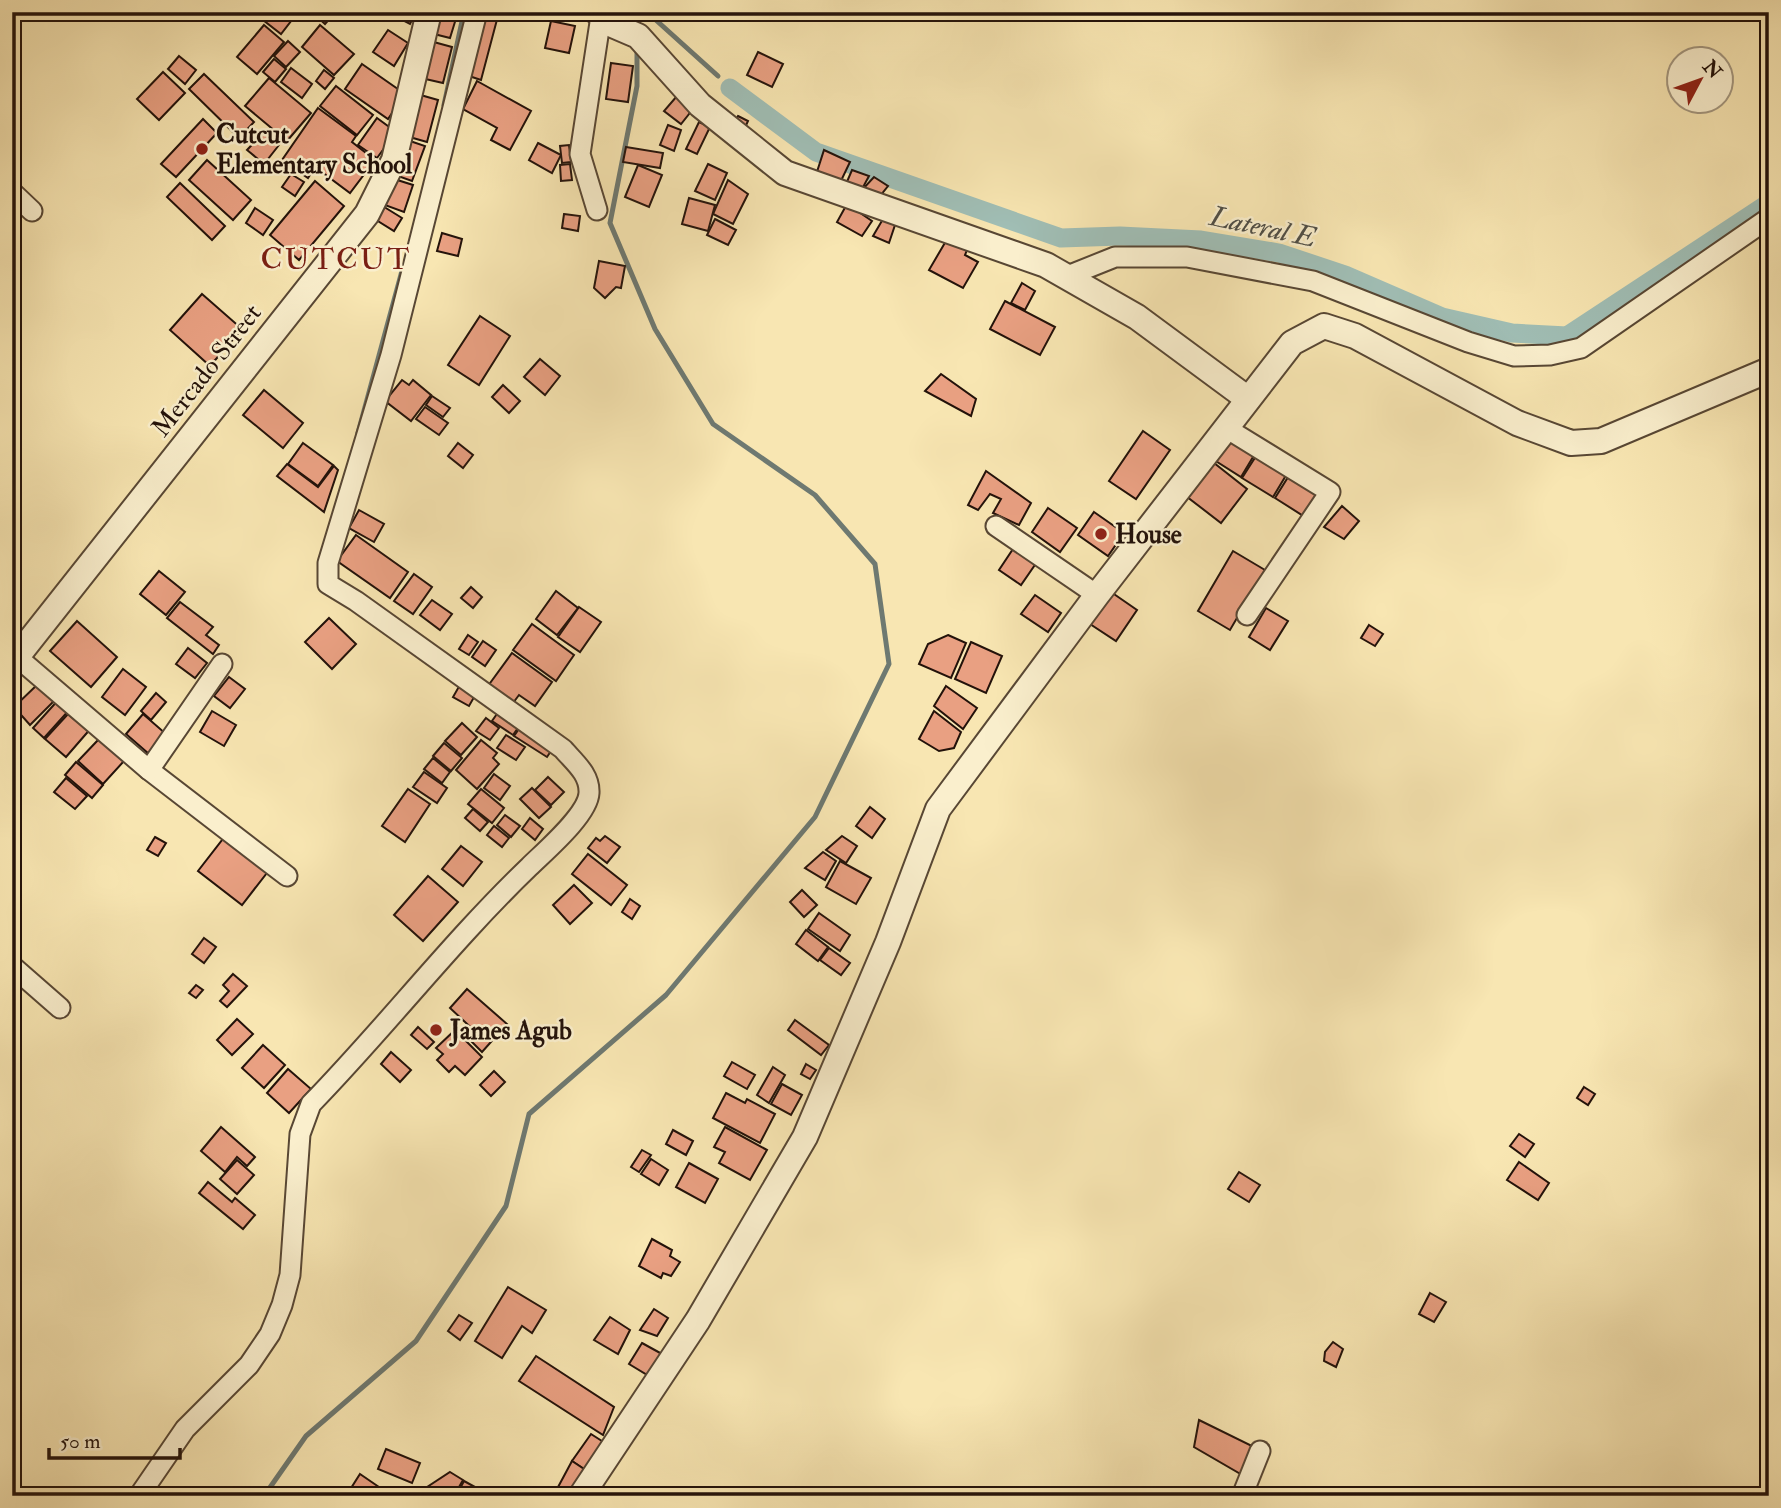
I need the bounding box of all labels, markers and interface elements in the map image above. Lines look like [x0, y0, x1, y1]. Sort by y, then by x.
north arrow [1666, 46, 1736, 116]
text: N [1697, 54, 1727, 85]
place label: Cutcut Elementary School [216, 119, 413, 182]
marker: Cutcut Elementary School [194, 141, 210, 157]
water label: Lateral E [1206, 199, 1319, 256]
district label: CUTCUT [261, 241, 411, 278]
street label: Mercado Street [145, 298, 269, 443]
place label: House [1115, 519, 1182, 551]
marker: House [1093, 526, 1109, 542]
place label: James Agub [448, 1015, 572, 1048]
marker: James Agub [428, 1022, 444, 1038]
scale bar [49, 1417, 180, 1461]
text: 50 m [60, 1428, 101, 1455]

